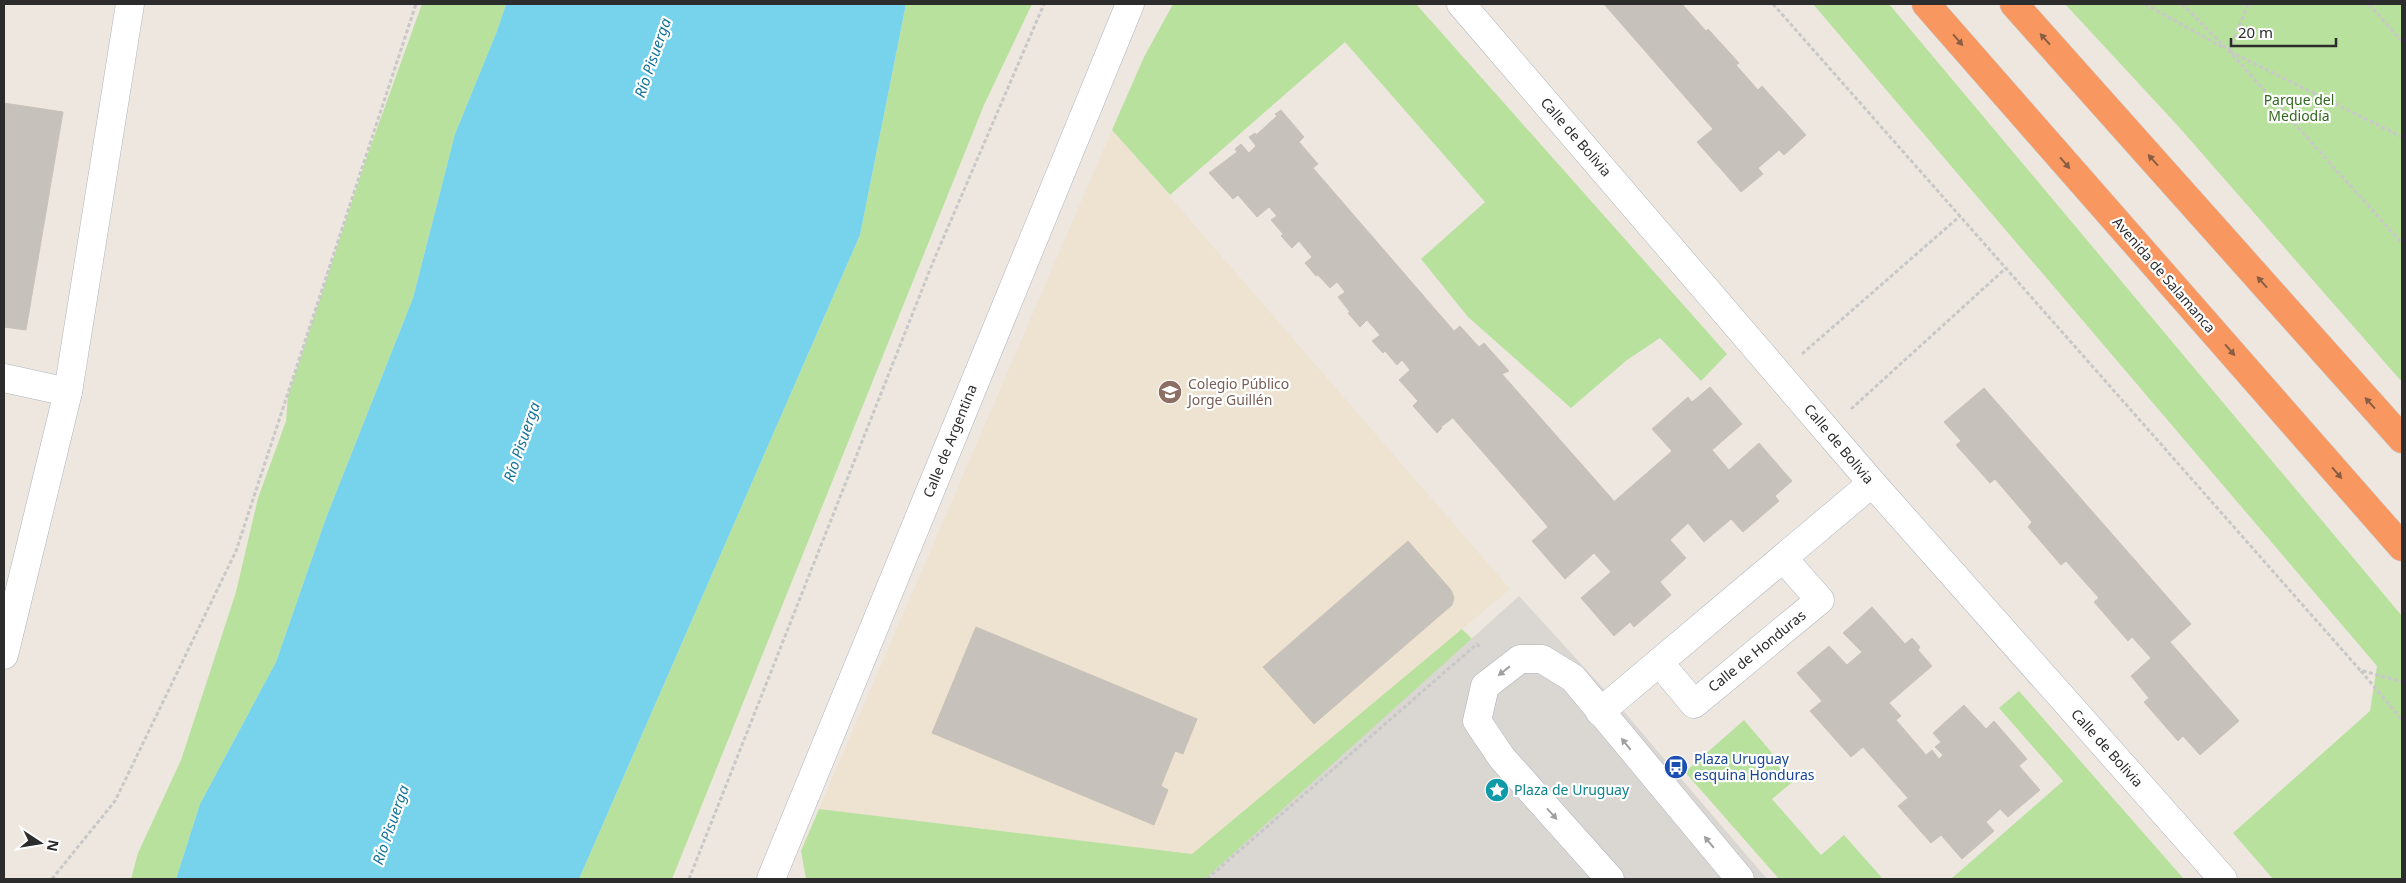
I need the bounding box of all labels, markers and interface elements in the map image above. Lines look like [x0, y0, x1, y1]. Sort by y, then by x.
water label: Río Pisuerga [629, 15, 675, 100]
scale bar [2231, 15, 2336, 47]
text: 20 m [2238, 22, 2273, 42]
one-way arrow [1952, 34, 1964, 46]
one-way arrow [2039, 34, 2051, 46]
park label: Parque del Mediodía [2264, 90, 2334, 125]
street label: Calle de Bolivia [1537, 93, 1616, 180]
one-way arrow [2148, 154, 2159, 167]
one-way arrow [2059, 156, 2071, 168]
street label: Avenida de Salamanca [2109, 213, 2220, 337]
one-way arrow [2256, 275, 2267, 288]
one-way arrow [2224, 344, 2236, 356]
place label: Colegio Público Jorge Guillén [1186, 374, 1289, 409]
school or university icon: Colegio Público Jorge Guillén [1157, 379, 1183, 405]
street label: Calle de Argentina [918, 381, 981, 500]
one-way arrow [2364, 397, 2376, 409]
water label: Río Pisuerga [498, 399, 544, 484]
street label: Calle de Bolivia [1800, 400, 1878, 488]
one-way arrow [2332, 466, 2343, 479]
street label: Calle de Honduras [1704, 605, 1810, 696]
one-way arrow [1498, 666, 1511, 677]
street label: Calle de Bolivia [2067, 705, 2148, 791]
one-way arrow [1621, 738, 1632, 751]
place label: Plaza Uruguay esquina Honduras [1694, 749, 1815, 784]
bus stop icon: Plaza Uruguay esquina Honduras [1663, 754, 1689, 780]
place icon: Plaza de Uruguay [1484, 777, 1510, 803]
place label: Plaza de Uruguay [1514, 780, 1630, 799]
water label: Río Pisuerga [367, 782, 413, 867]
one-way arrow [1546, 808, 1558, 820]
north arrow [15, 818, 65, 868]
one-way arrow [1703, 836, 1714, 849]
text: N [43, 838, 64, 853]

